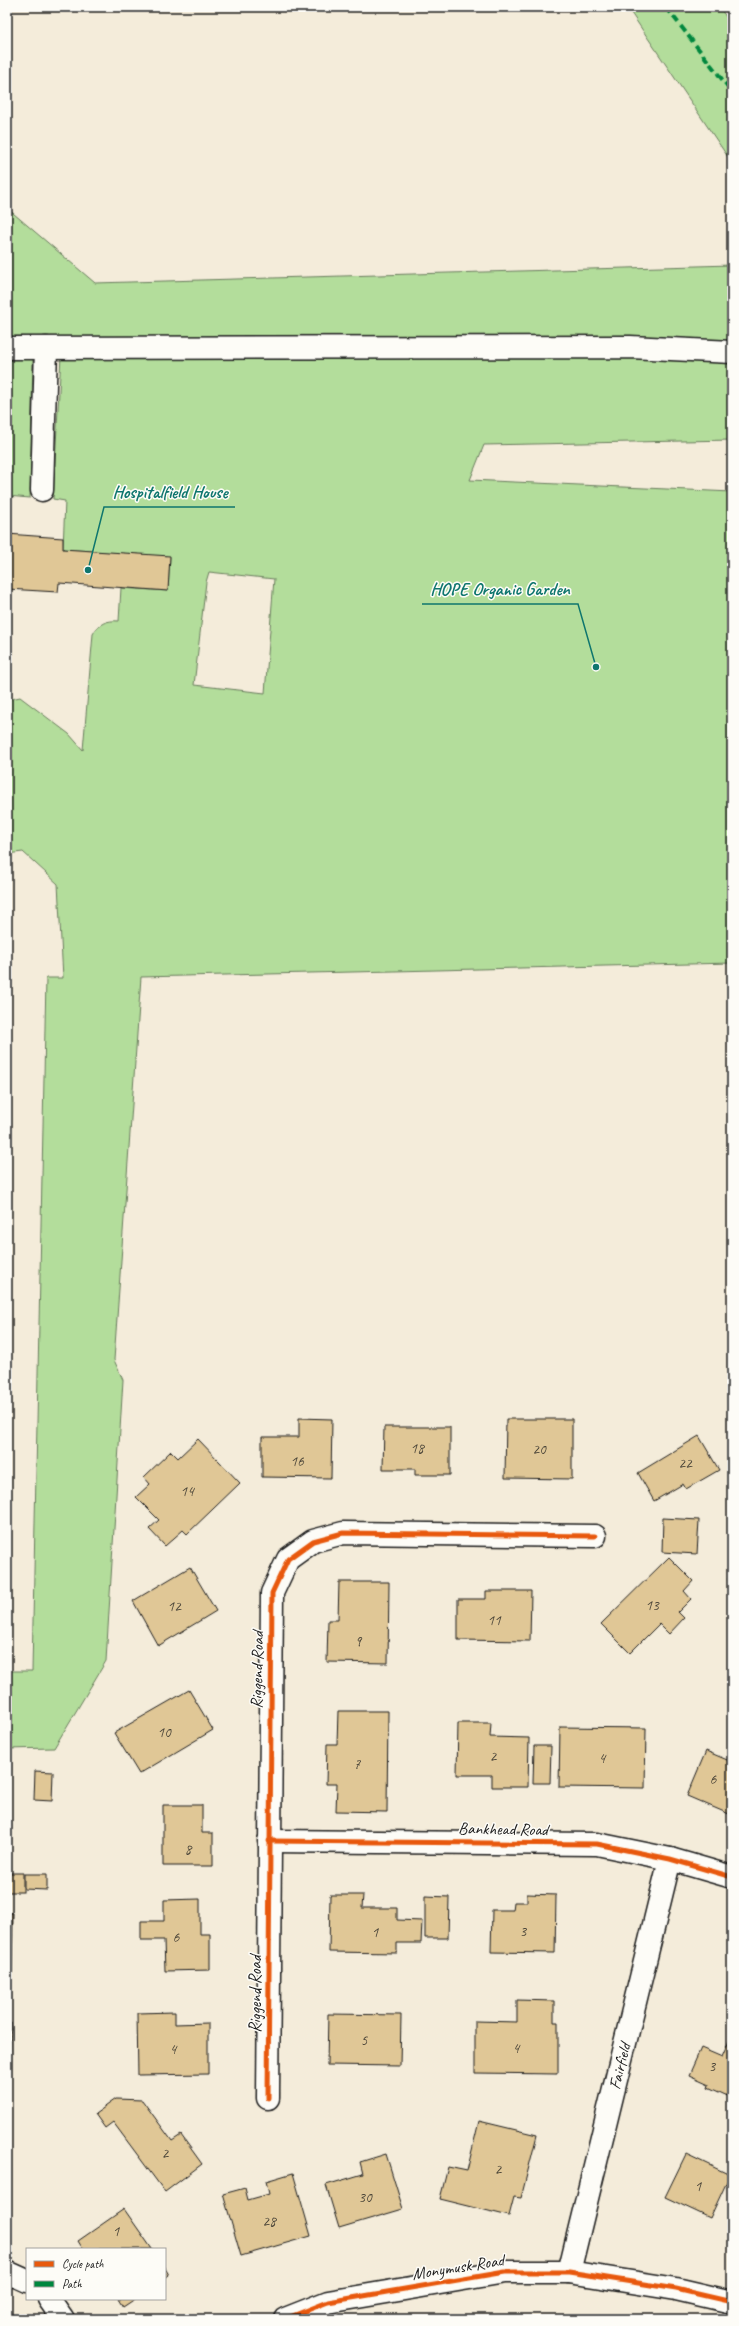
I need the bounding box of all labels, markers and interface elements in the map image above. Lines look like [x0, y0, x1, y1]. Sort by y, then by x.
callout: Hospitalfield House [104, 477, 235, 507]
text: Hospitalfield House [112, 481, 230, 503]
callout: HOPE Organic Garden [422, 574, 578, 604]
text: HOPE Organic Garden [430, 578, 571, 600]
house number: 18 [410, 1439, 425, 1458]
house number: 20 [532, 1440, 547, 1459]
house number: 16 [290, 1452, 305, 1471]
house number: 22 [678, 1454, 693, 1473]
house number: 14 [180, 1482, 195, 1501]
house number: 13 [645, 1596, 660, 1615]
house number: 12 [167, 1597, 182, 1616]
house number: 11 [487, 1611, 502, 1630]
street label: Riggend Road [246, 1628, 268, 1709]
house number: 9 [355, 1632, 363, 1651]
house number: 10 [157, 1723, 172, 1742]
house number: 2 [490, 1747, 498, 1766]
house number: 4 [599, 1749, 607, 1768]
house number: 7 [354, 1755, 362, 1774]
house number: 6 [710, 1770, 718, 1789]
street label: Bankhead Road [458, 1818, 551, 1840]
house number: 8 [185, 1840, 193, 1859]
house number: 3 [520, 1922, 528, 1941]
house number: 1 [372, 1923, 380, 1942]
house number: 6 [173, 1928, 181, 1947]
street label: Riggend Road [245, 1952, 266, 2033]
house number: 5 [361, 2031, 369, 2050]
house number: 4 [513, 2039, 521, 2058]
street label: Fairfield [604, 2039, 636, 2091]
house number: 4 [170, 2040, 178, 2059]
house number: 3 [709, 2057, 717, 2076]
house number: 2 [162, 2144, 170, 2163]
house number: 2 [495, 2160, 503, 2179]
house number: 1 [695, 2177, 703, 2196]
house number: 30 [358, 2188, 373, 2207]
house number: 28 [262, 2212, 277, 2231]
house number: 1 [113, 2222, 121, 2241]
legend [26, 2248, 166, 2300]
street label: Monymusk Road [411, 2249, 508, 2285]
text: Cycle path [62, 2256, 104, 2272]
text: Path [62, 2276, 82, 2292]

